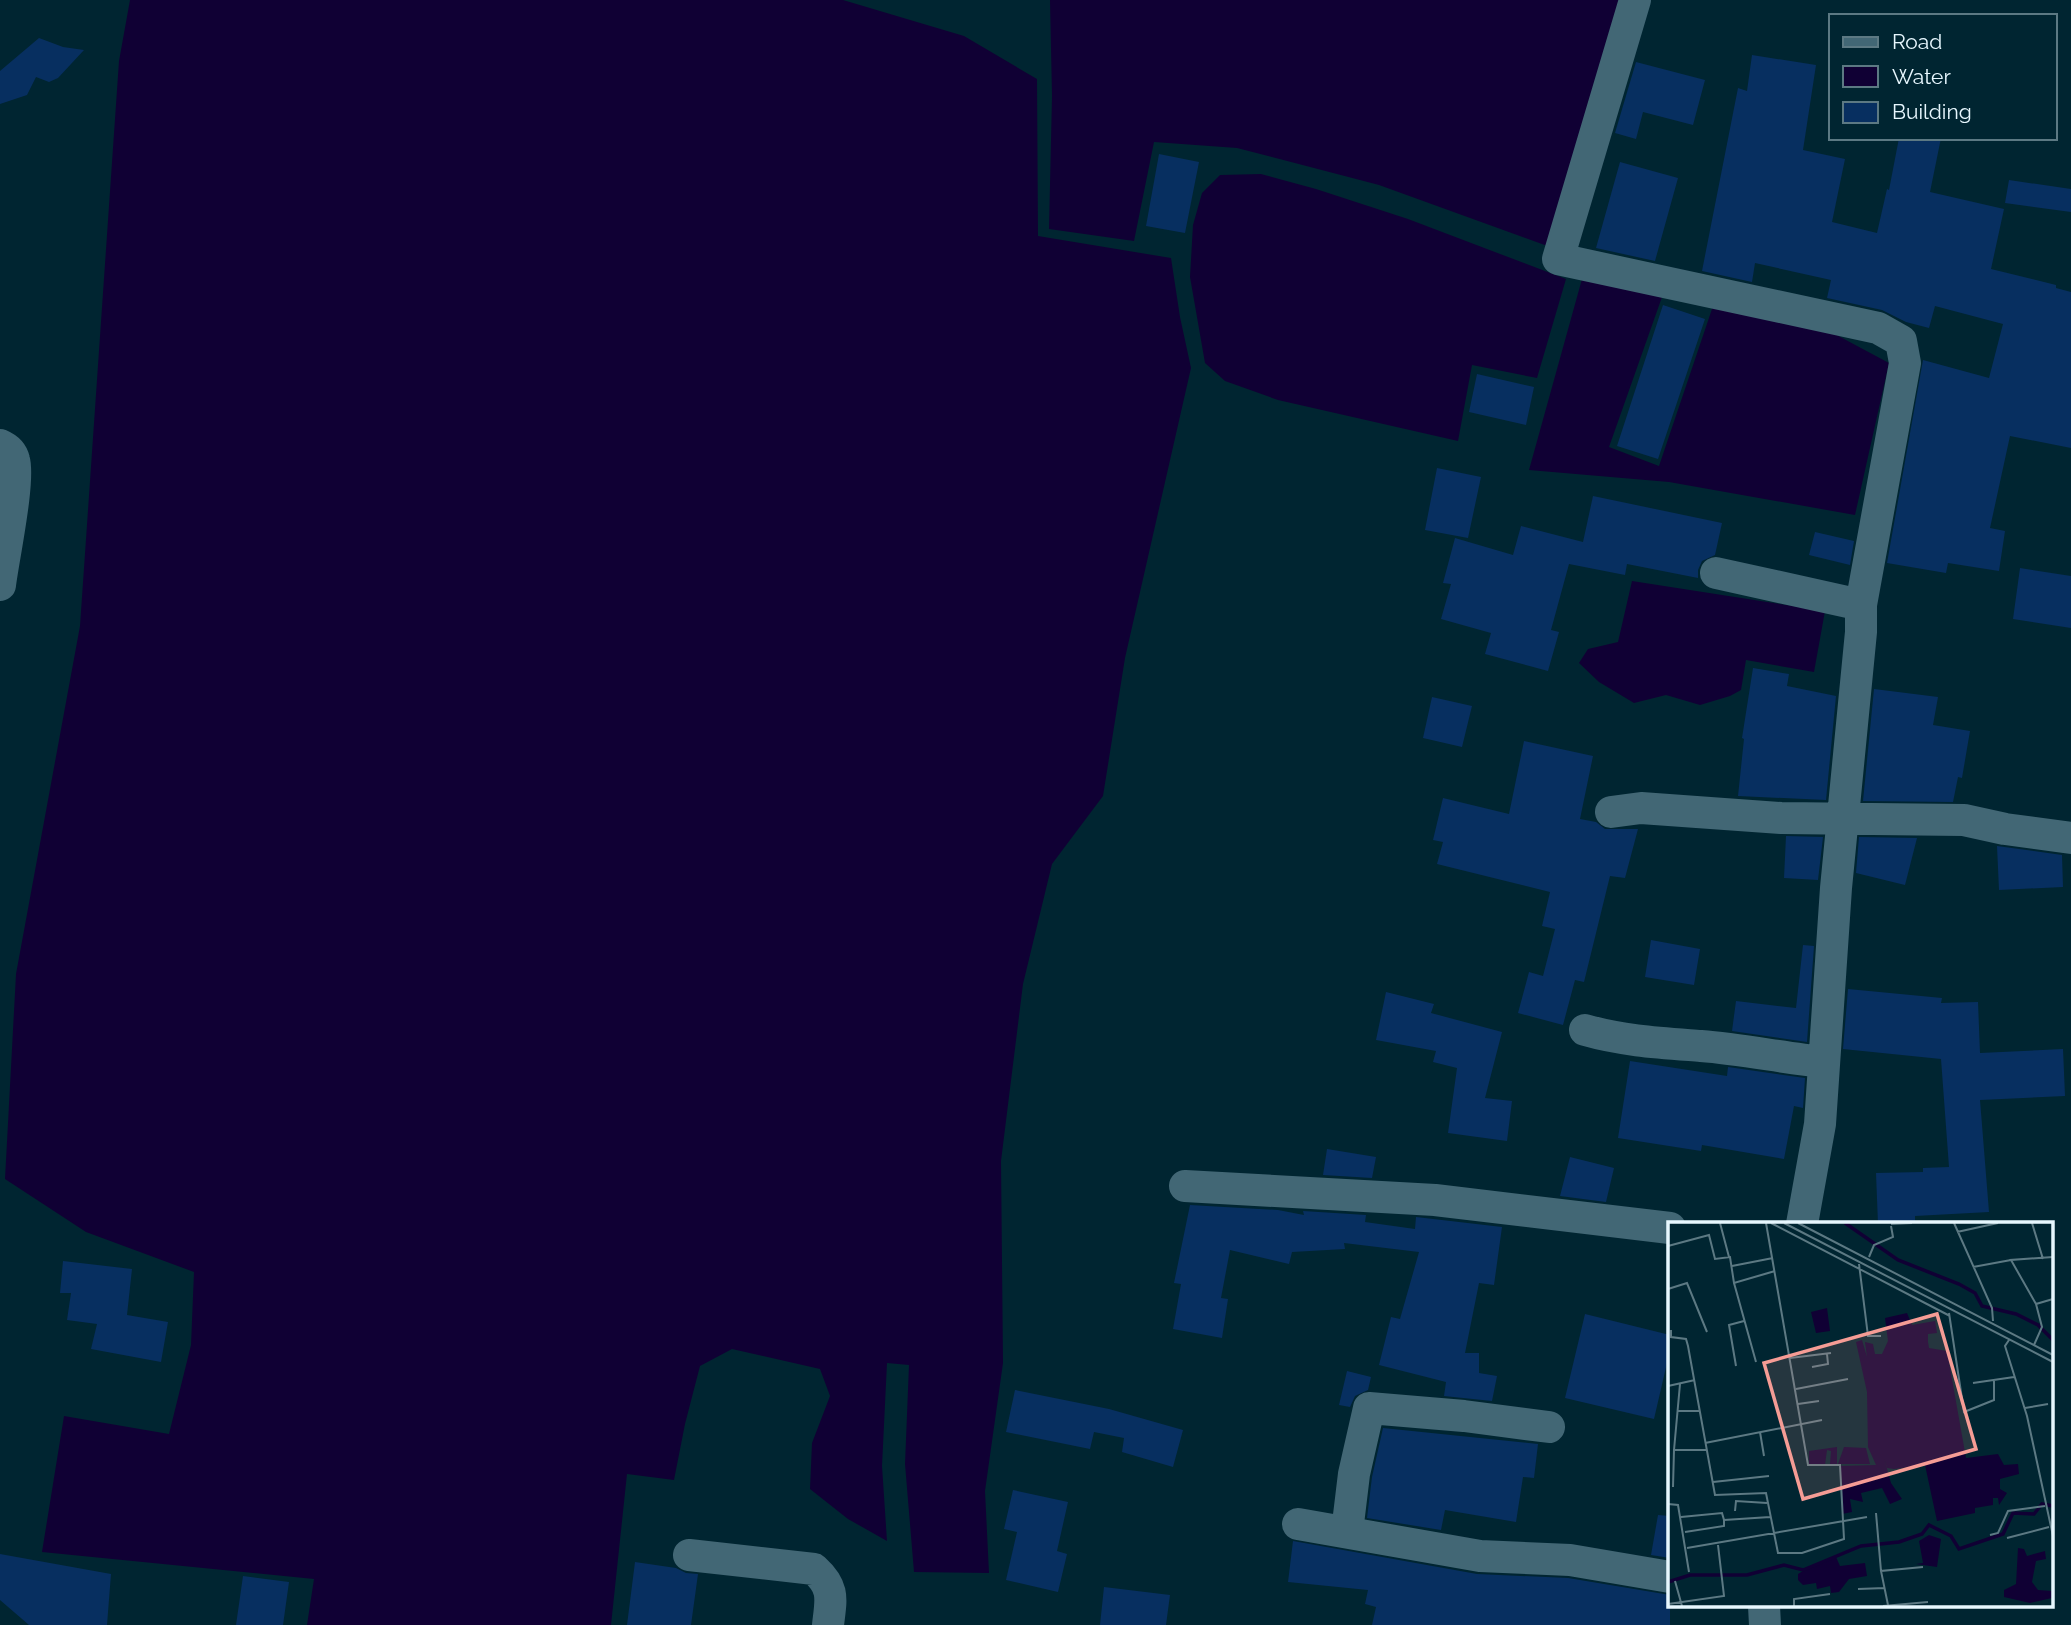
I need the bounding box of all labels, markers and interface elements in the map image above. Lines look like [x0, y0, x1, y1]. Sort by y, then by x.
legend [1829, 14, 2057, 140]
text: Road [1892, 29, 1942, 54]
text: Water [1892, 64, 1951, 89]
text: Building [1892, 99, 1972, 124]
inset map [1668, 1222, 2054, 1608]

